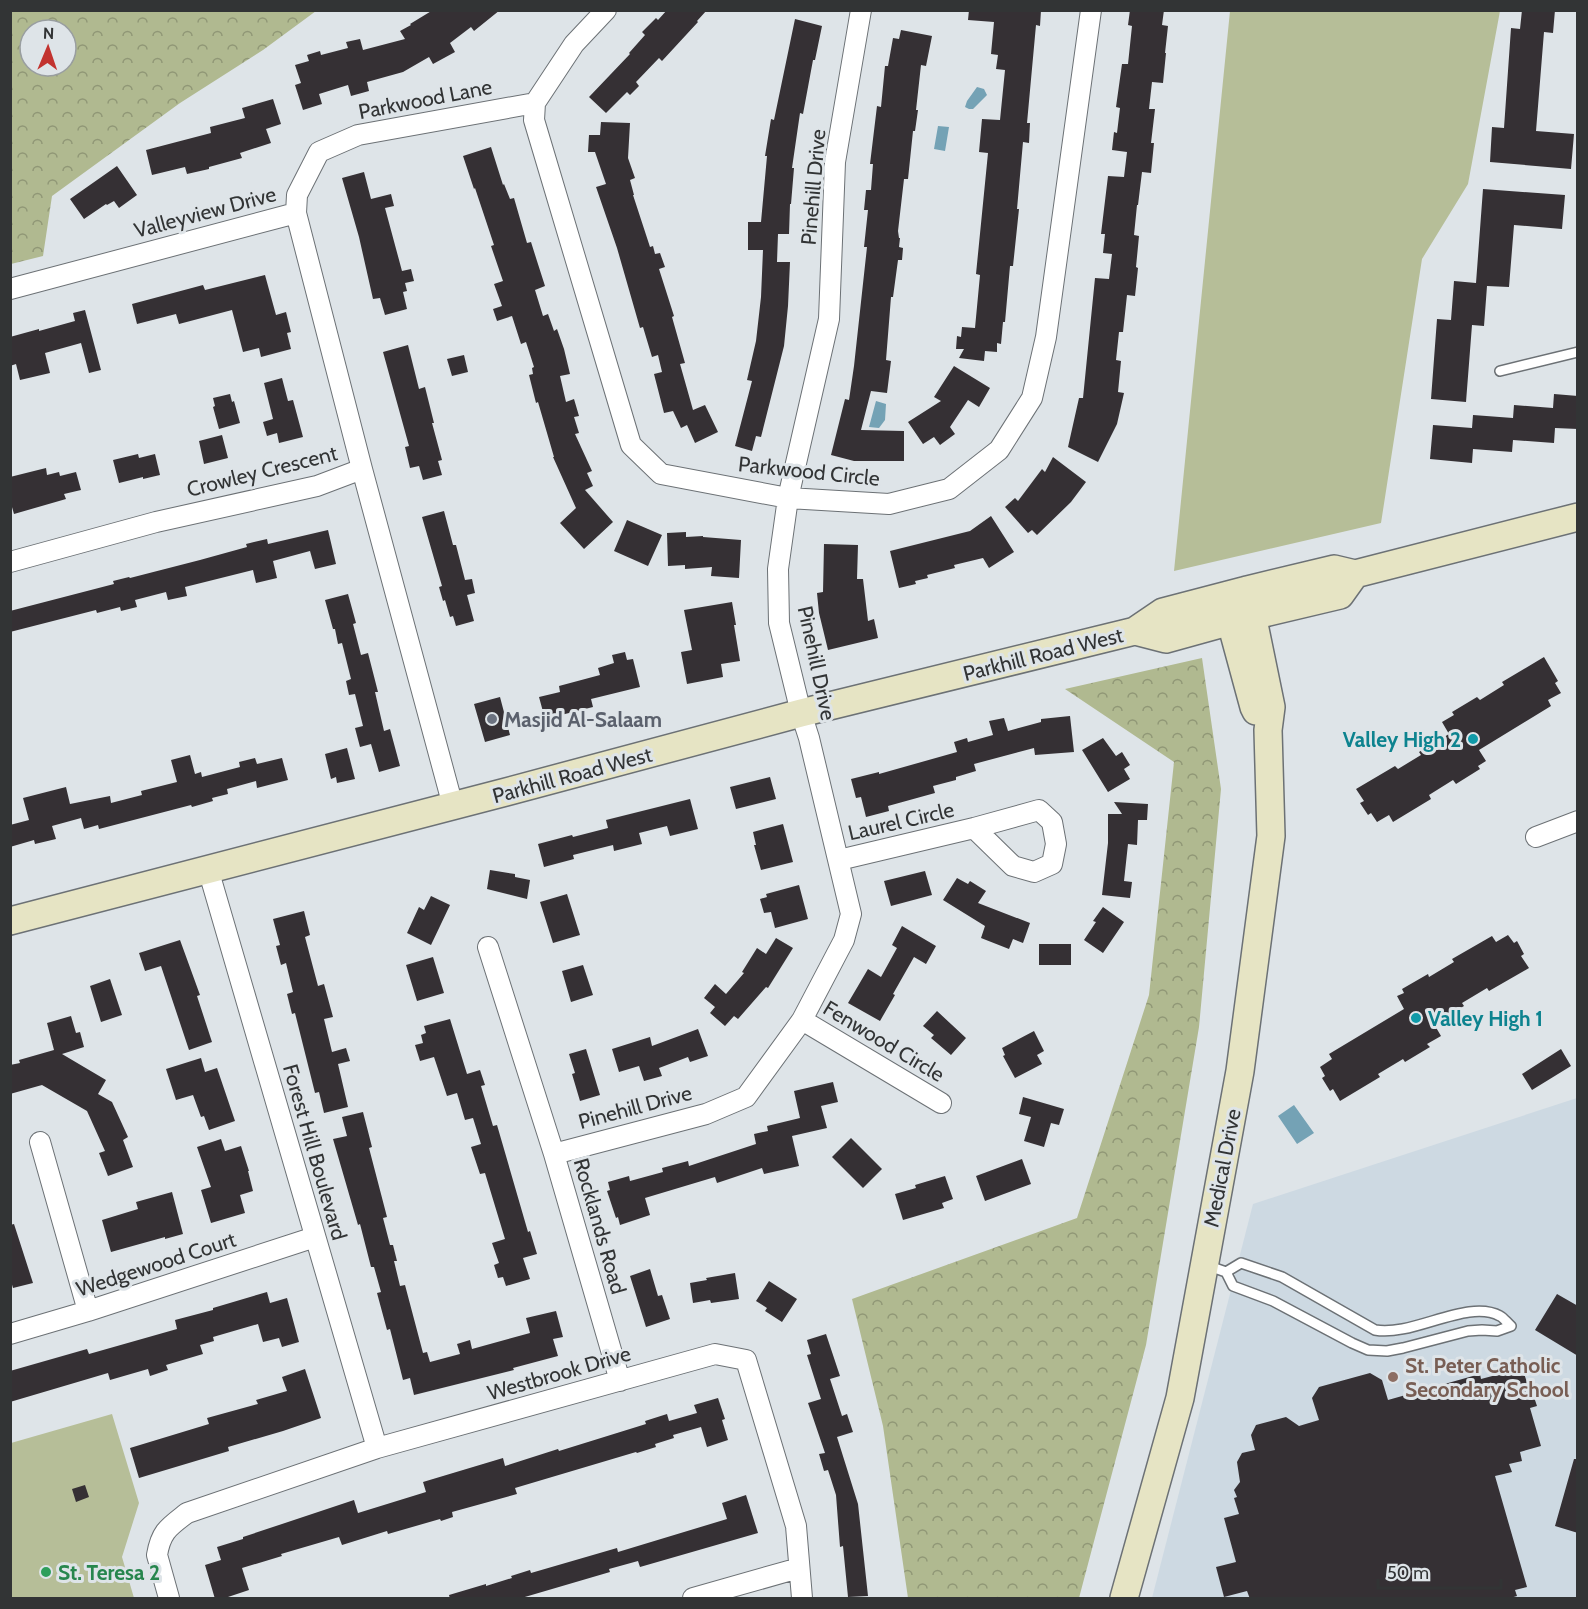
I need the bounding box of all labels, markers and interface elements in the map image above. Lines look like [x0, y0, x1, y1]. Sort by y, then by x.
north arrow [18, 18, 78, 78]
text: N [43, 24, 54, 43]
street label: Parkwood Lane [356, 74, 494, 124]
street label: Pinehill Drive [795, 128, 831, 246]
street label: Valleyview Drive [131, 181, 279, 243]
street label: Crowley Crescent [184, 440, 340, 502]
street label: Parkwood Circle [737, 451, 881, 491]
street label: Pinehill Drive [793, 603, 841, 723]
street label: Parkhill Road West [960, 622, 1126, 686]
place label: Masjid Al-Salaam [504, 707, 662, 732]
marker: Masjid Al-Salaam [485, 712, 499, 726]
place label: Valley High 2 [1343, 727, 1461, 752]
marker: Valley High 2 [1466, 732, 1480, 746]
street label: Parkhill Road West [489, 742, 655, 808]
street label: Laurel Circle [846, 797, 957, 845]
street label: Fenwood Circle [819, 995, 949, 1087]
place label: Valley High 1 [1428, 1006, 1543, 1031]
marker: Valley High 1 [1409, 1011, 1423, 1025]
street label: Forest Hill Boulevard [278, 1061, 352, 1243]
street label: Pinehill Drive [576, 1080, 695, 1134]
street label: Medical Drive [1198, 1106, 1246, 1229]
street label: Rocklands Road [569, 1155, 631, 1297]
street label: Wedgewood Court [73, 1226, 239, 1302]
street label: Westbrook Drive [484, 1341, 634, 1405]
place label: St. Peter Catholic Secondary School [1405, 1353, 1570, 1402]
marker: St. Peter Catholic Secondary School [1386, 1370, 1400, 1384]
scale bar [1378, 1552, 1501, 1590]
place label: St. Teresa 2 [58, 1560, 160, 1585]
text: 50 m [1387, 1562, 1429, 1584]
marker: St. Teresa 2 [39, 1565, 53, 1579]

